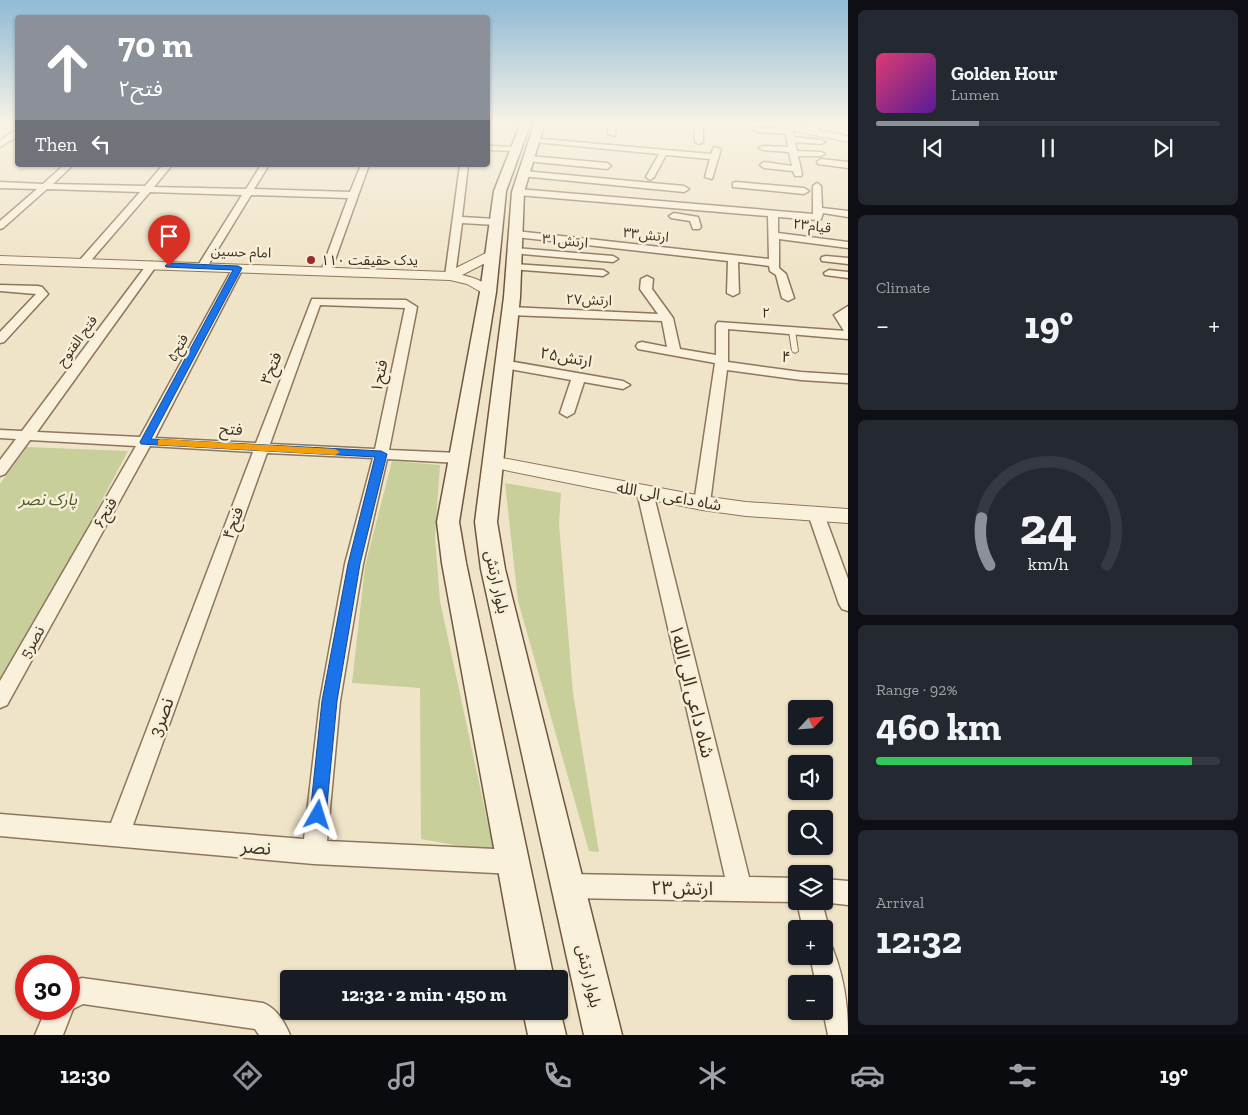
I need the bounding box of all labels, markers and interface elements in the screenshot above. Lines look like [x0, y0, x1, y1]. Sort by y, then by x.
text: 70 m [118, 24, 193, 66]
icon: ahead [35, 35, 100, 100]
text: Golden Hour [951, 62, 1058, 85]
text: ۲فتح [118, 75, 163, 102]
text: Lumen [951, 85, 999, 104]
icon: left [87, 130, 115, 158]
text: Then [35, 133, 77, 156]
icon: previous [919, 134, 947, 162]
icon: pause [1034, 134, 1062, 162]
icon: next [1149, 134, 1177, 162]
pin [148, 215, 190, 266]
street label: قیام۲۳ [792, 215, 832, 239]
icon: arrive [155, 222, 183, 250]
street label: ارتش۳۳ [622, 224, 670, 246]
street label: ارتش۳۱ [541, 231, 589, 251]
street label: امام حسین [210, 242, 271, 264]
place label: یدک حقیقت ۱۱۰ [321, 252, 418, 269]
marker: یدک حقیقت ۱۱۰ [305, 254, 317, 266]
text: Climate [876, 278, 930, 297]
street label: ارتش۲۷ [566, 291, 612, 309]
text: 19° [1024, 302, 1073, 348]
street label: ۲ [761, 304, 771, 322]
text: − [876, 309, 889, 342]
text: + [1208, 309, 1220, 342]
street label: فتح الفتوح [53, 312, 103, 371]
street label: ۵فتح [164, 331, 194, 366]
street label: ارتش۲۵ [538, 343, 594, 371]
street label: ۴ [780, 347, 792, 367]
street label: ۳فتح [256, 349, 289, 388]
street label: ۱فتح [367, 358, 394, 394]
street label: فتح [219, 419, 243, 442]
street label: شاه داعی الی الله [615, 477, 723, 515]
park label: پارک نصر [17, 490, 77, 510]
street label: ۶فتح [89, 494, 124, 533]
text: 24 [1019, 495, 1077, 557]
street label: فتح۴ [218, 504, 250, 543]
street label: بلوار ارتش [481, 549, 513, 615]
text: km/h [1028, 553, 1068, 575]
street label: شاه داعی الی الله۱ [664, 622, 720, 760]
street label: 5نصر [15, 623, 49, 661]
text: Range · 92% [876, 680, 958, 699]
street label: 3نصر [143, 694, 179, 740]
north arrow [788, 700, 832, 745]
map controls [788, 700, 833, 1020]
text: 460 km [876, 704, 1001, 750]
button: sound [788, 755, 833, 800]
position arrow [291, 788, 343, 840]
button: search [788, 810, 833, 855]
street label: نصر [239, 834, 272, 860]
button: layers [788, 865, 833, 910]
street label: ارتش۲۳ [651, 876, 713, 900]
text: Arrival [876, 893, 924, 912]
text: 12:32 [876, 917, 962, 963]
button: + [788, 920, 833, 965]
street label: بلوار ارتش [573, 943, 605, 1009]
speed limit sign: 30 [15, 955, 80, 1020]
button: − [788, 975, 833, 1020]
text: 12:32 · 2 min · 450 m [341, 983, 507, 1006]
icon: directions [230, 1058, 265, 1093]
icon: music [385, 1058, 420, 1093]
icon: phone [540, 1058, 575, 1093]
icon: climate [695, 1058, 730, 1093]
icon: car [850, 1058, 885, 1093]
icon: filters [1005, 1058, 1040, 1093]
text: 12:30 [60, 1062, 111, 1089]
text: 19° [1160, 1062, 1188, 1089]

